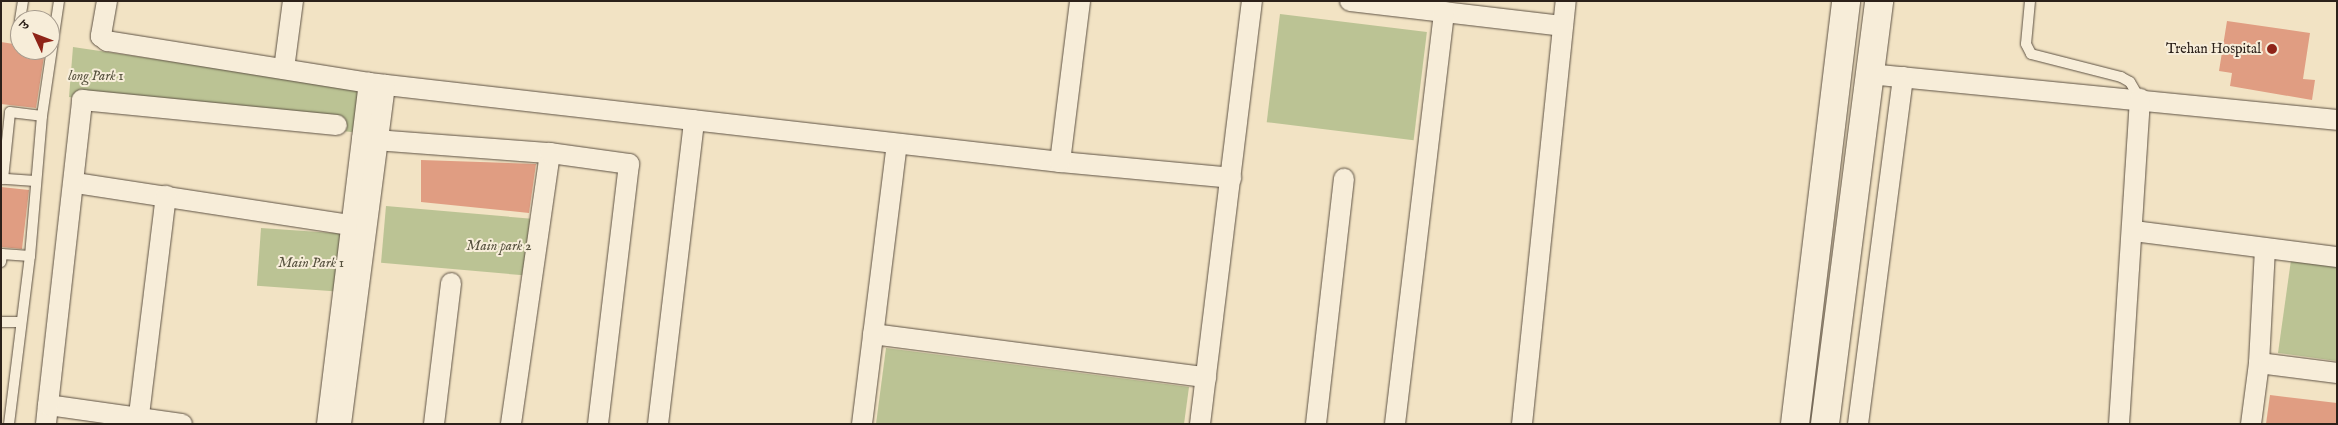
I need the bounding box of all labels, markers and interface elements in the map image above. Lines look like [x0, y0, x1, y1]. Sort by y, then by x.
north arrow [10, 10, 60, 60]
text: उ [16, 17, 34, 34]
place label: Trehan Hospital [2166, 41, 2261, 57]
marker: Trehan Hospital [2265, 42, 2279, 56]
park label: long Park 1 [68, 68, 124, 84]
park label: Main park 2 [466, 238, 532, 254]
park label: Main Park 1 [278, 255, 344, 271]

